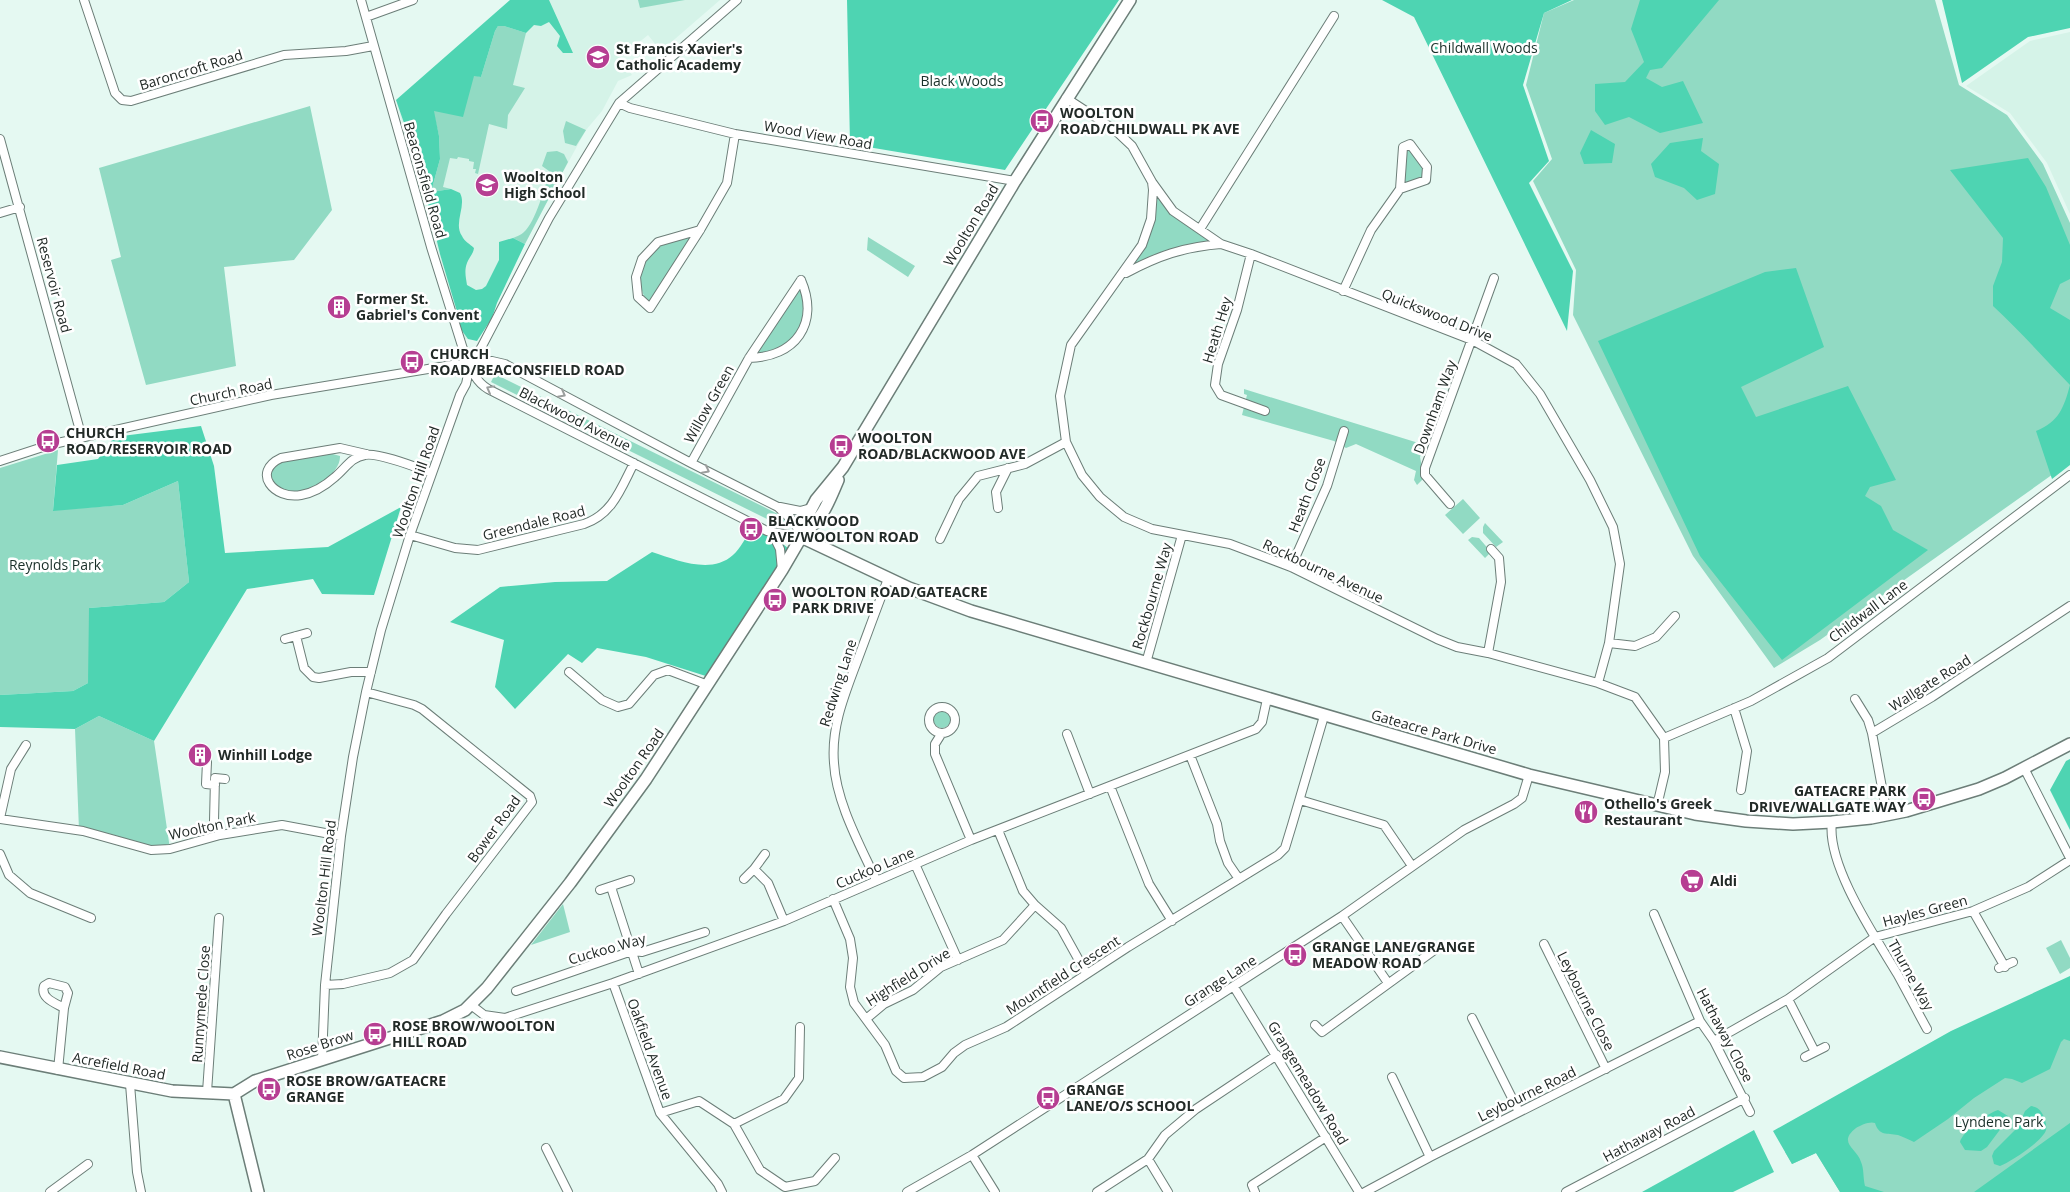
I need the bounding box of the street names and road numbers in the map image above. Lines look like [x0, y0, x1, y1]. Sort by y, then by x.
street label: Baroncroft Road [137, 45, 245, 94]
street label: Wood View Road [762, 116, 874, 153]
street label: Beaconsfield Road [400, 119, 451, 240]
street label: Woolton Road [939, 180, 1002, 269]
street label: Reservoir Road [33, 235, 76, 335]
street label: Quickswood Drive [1379, 284, 1496, 345]
street label: Heath Hey [1197, 293, 1236, 365]
street label: Downham Way [1409, 356, 1461, 456]
street label: Willow Green [679, 361, 738, 446]
street label: Church Road [188, 373, 274, 410]
street label: Blackwood Avenue [516, 382, 634, 455]
street label: Woolton Hill Road [388, 423, 444, 540]
street label: Heath Close [1284, 455, 1330, 535]
street label: Greendale Road [481, 501, 587, 544]
street label: Rockbourne Avenue [1260, 534, 1387, 607]
street label: Rockbourne Way [1127, 539, 1176, 651]
street label: Childwall Lane [1824, 575, 1911, 646]
street label: Redwing Lane [814, 637, 861, 729]
street label: Wallgate Road [1885, 650, 1974, 715]
street label: Gateacre Park Drive [1369, 705, 1499, 759]
street label: Woolton Road [599, 724, 668, 811]
street label: Bower Road [463, 791, 524, 866]
street label: Woolton Park [167, 807, 258, 844]
street label: Woolton Hill Road [307, 819, 340, 937]
street label: Cuckoo Lane [833, 842, 917, 893]
street label: Hayles Green [1880, 890, 1969, 931]
street label: Cuckoo Way [566, 928, 649, 969]
street label: Mountfield Crescent [1002, 931, 1123, 1019]
street label: Thurne Way [1884, 936, 1939, 1015]
street label: Highfield Drive [862, 943, 954, 1010]
street label: Runnymede Close [187, 945, 214, 1063]
street label: Leybourne Close [1553, 948, 1620, 1054]
street label: Grange Lane [1180, 950, 1260, 1011]
street label: Hathaway Close [1693, 984, 1758, 1085]
street label: Oakfield Avenue [623, 995, 678, 1102]
street label: Grangemeadow Road [1264, 1017, 1353, 1148]
street label: Rose Brow [284, 1025, 356, 1064]
street label: Acrefield Road [71, 1047, 167, 1084]
street label: Leybourne Road [1475, 1062, 1579, 1126]
street label: Hathaway Road [1599, 1101, 1698, 1166]

